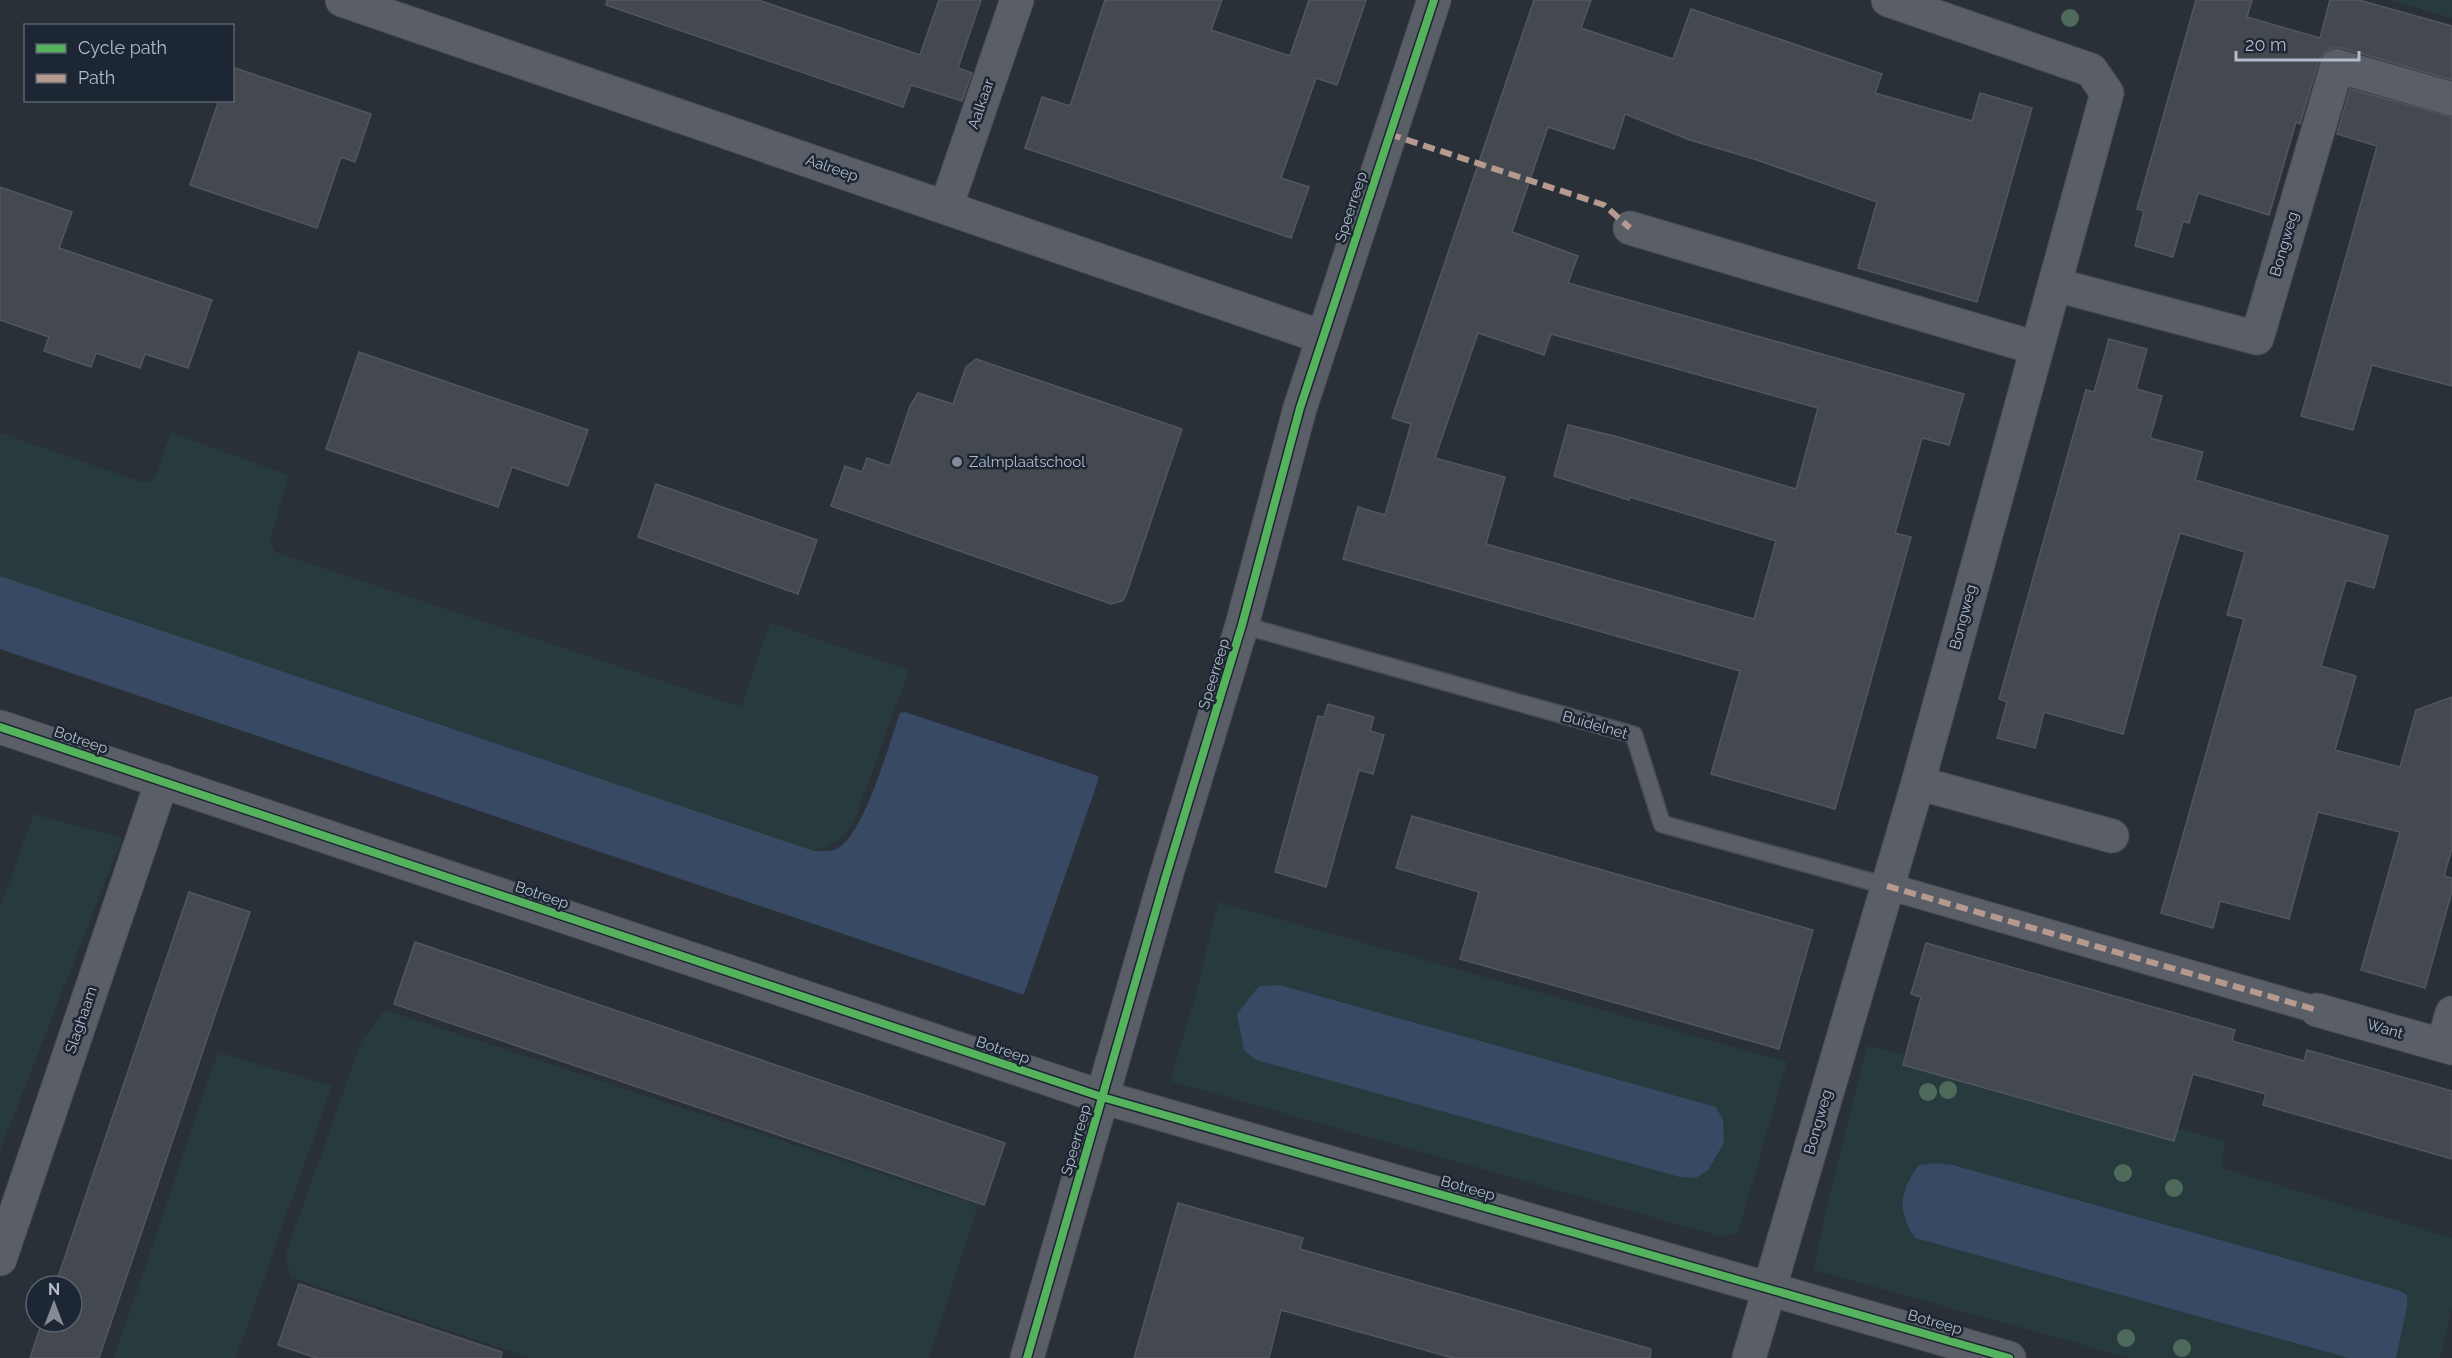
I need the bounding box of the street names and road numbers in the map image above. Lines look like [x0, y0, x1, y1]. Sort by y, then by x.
street label: Aalkaar [964, 76, 998, 131]
street label: Aalreep [803, 151, 861, 185]
street label: Speerreep [1331, 169, 1371, 245]
street label: Bongweg [2266, 209, 2302, 279]
street label: Bongweg [1946, 582, 1980, 652]
street label: Speerreep [1195, 636, 1233, 712]
street label: Buidelnet [1560, 707, 1630, 743]
street label: Botreep [52, 722, 110, 758]
street label: Botreep [513, 877, 571, 913]
street label: Slaghaam [61, 984, 101, 1056]
street label: Want [2365, 1015, 2405, 1043]
street label: Botreep [974, 1032, 1032, 1068]
street label: Bongweg [1800, 1087, 1836, 1157]
street label: Speerreep [1057, 1102, 1095, 1178]
street label: Botreep [1439, 1172, 1497, 1204]
street label: Botreep [1906, 1306, 1964, 1338]

